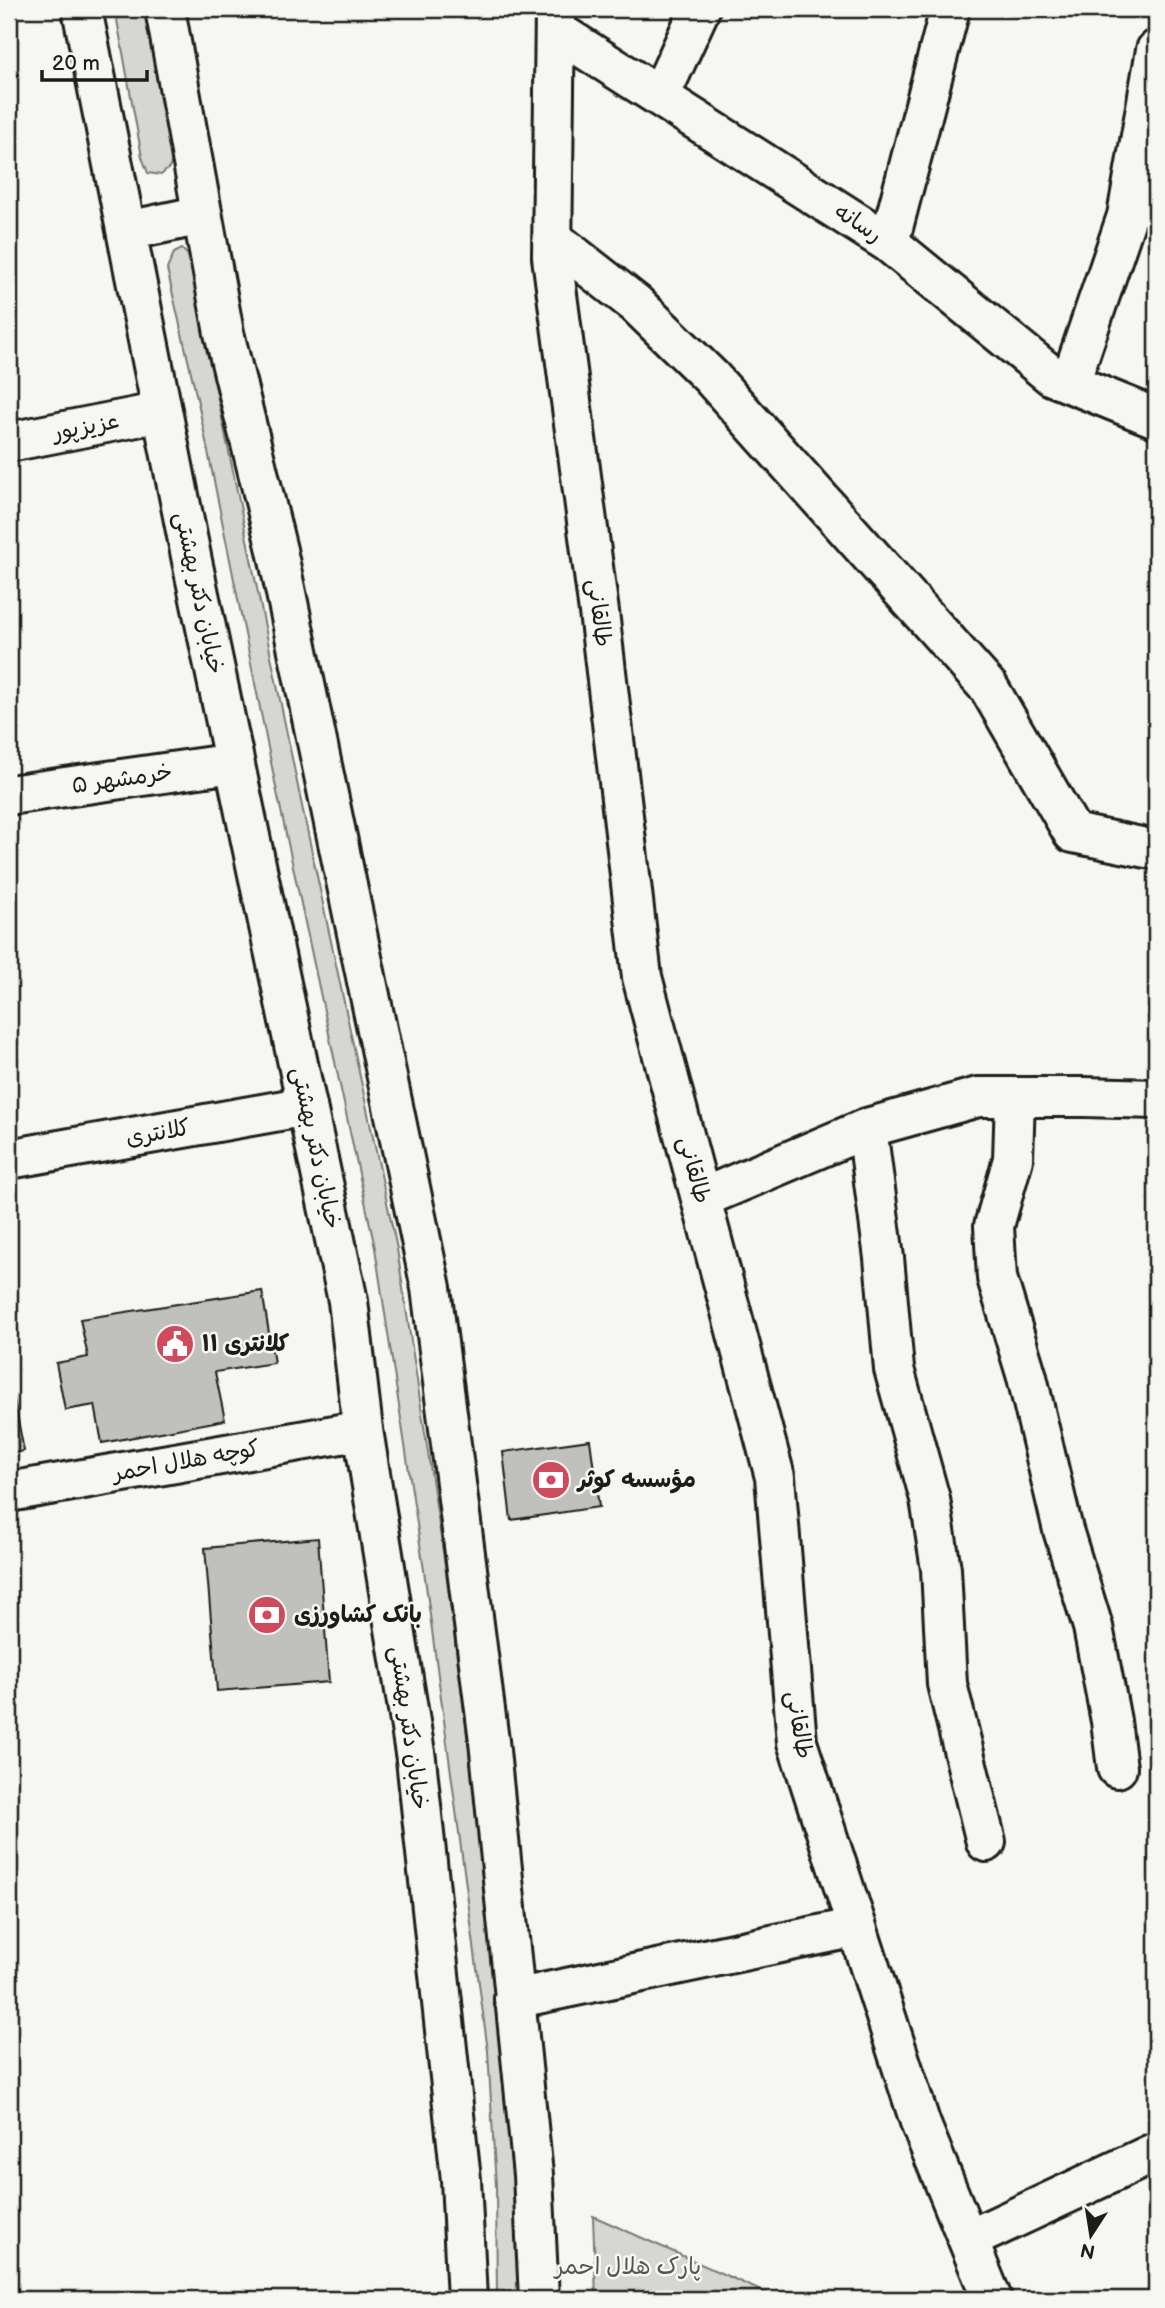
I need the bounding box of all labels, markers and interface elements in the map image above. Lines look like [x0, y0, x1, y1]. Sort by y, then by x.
scale bar [42, 38, 147, 82]
text: 20 m [52, 51, 100, 76]
street label: رسانه [829, 197, 887, 249]
street label: عزیزپور [48, 407, 122, 448]
street label: خیابان دکتر بهشتی [168, 509, 230, 677]
street label: طالقانی [581, 577, 617, 649]
street label: خرمشهر ۵ [70, 758, 174, 800]
street label: خیابان دکتر بهشتی [285, 1064, 347, 1232]
street label: کلانتری [124, 1114, 192, 1152]
street label: طالقانی [672, 1133, 716, 1207]
public building icon: کلانتری ۱۱ [154, 1323, 196, 1365]
place label: کلانتری ۱۱ [202, 1330, 290, 1358]
street label: کوچه هلال احمر [108, 1434, 262, 1488]
bank icon: مؤسسه کوثر [530, 1459, 572, 1501]
place label: مؤسسه کوثر [576, 1466, 696, 1494]
bank icon: بانک کشاورزی [246, 1594, 288, 1636]
place label: بانک کشاورزی [294, 1601, 422, 1629]
street label: خیابان دکتر بهشتی [384, 1644, 434, 1812]
street label: طالقانی [780, 1689, 818, 1761]
north arrow [1056, 2200, 1126, 2270]
text: N [1078, 2237, 1097, 2263]
park label: پارک هلال احمر [553, 2253, 701, 2281]

